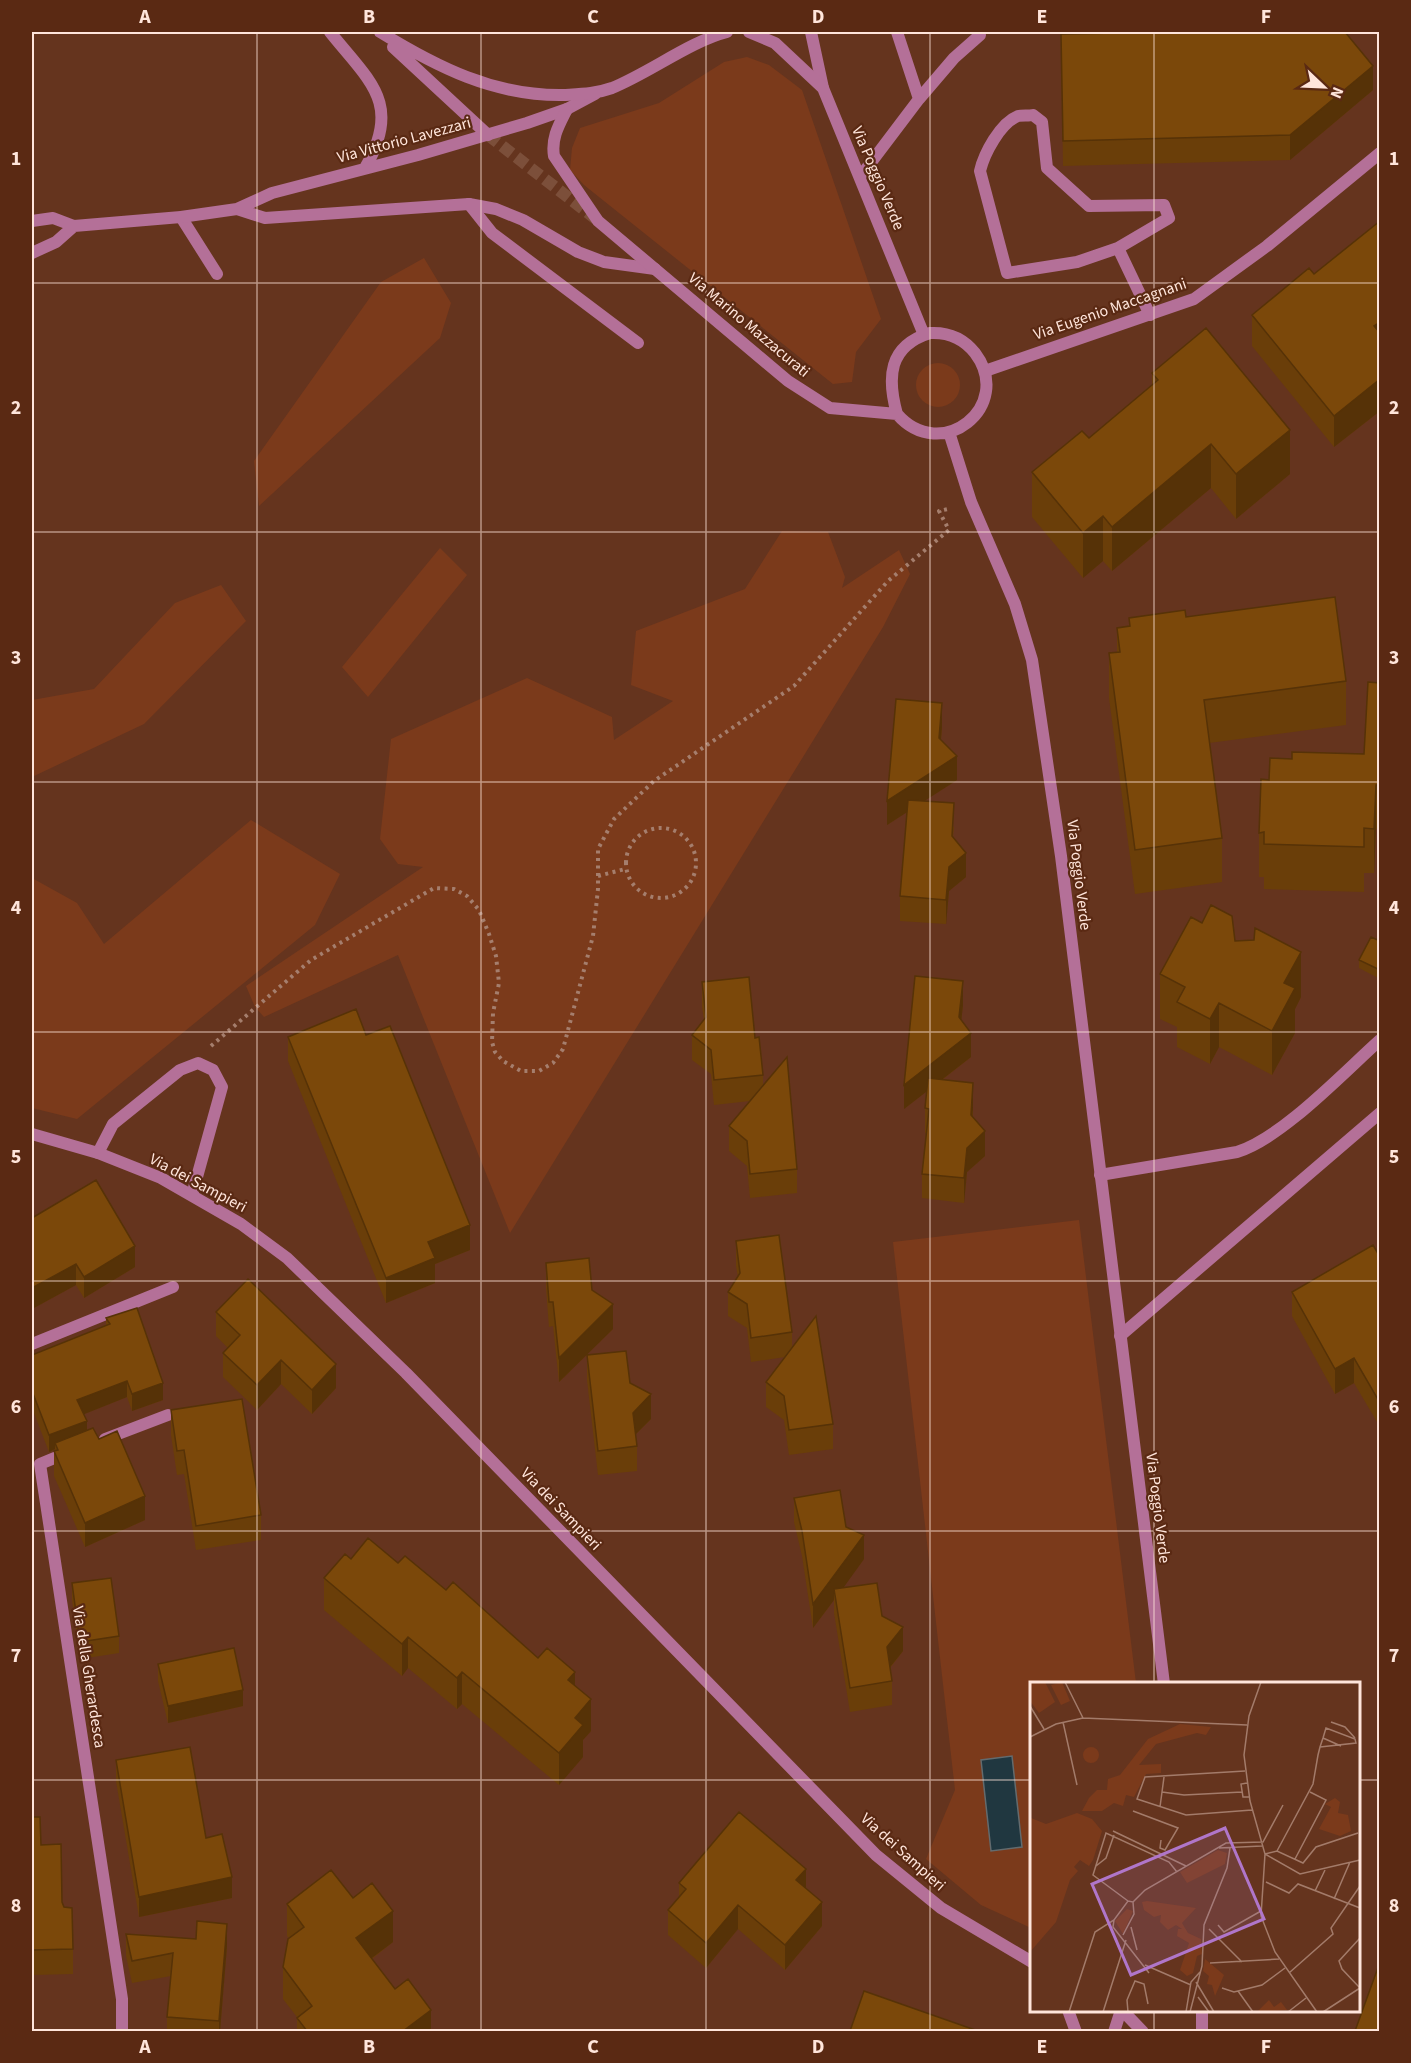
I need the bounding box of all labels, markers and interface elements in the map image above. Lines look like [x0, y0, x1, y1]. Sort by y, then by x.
text: A [138, 3, 151, 31]
text: B [363, 3, 375, 31]
text: C [587, 3, 599, 31]
text: D [812, 3, 824, 31]
text: E [1037, 3, 1047, 31]
text: F [1261, 3, 1271, 31]
north arrow [1294, 57, 1354, 117]
text: N [1325, 83, 1349, 102]
street label: Via Vittorio Lavezzari [335, 112, 473, 168]
street label: Via Poggio Verde [846, 123, 910, 233]
text: 1 [11, 145, 21, 173]
text: 1 [1389, 145, 1399, 173]
street label: Via Marino Mazzacurati [683, 268, 815, 382]
street label: Via Eugenio Maccagnani [1031, 272, 1189, 346]
text: 2 [11, 394, 21, 422]
text: 2 [1389, 394, 1399, 422]
text: 3 [11, 644, 21, 672]
text: 3 [1389, 644, 1399, 672]
street label: Via Poggio Verde [1061, 819, 1097, 931]
text: 4 [11, 894, 22, 922]
text: 4 [1389, 894, 1400, 922]
text: 5 [11, 1143, 21, 1171]
text: 5 [1389, 1143, 1399, 1171]
street label: Via dei Sampieri [145, 1148, 251, 1218]
text: 6 [11, 1393, 21, 1421]
text: 6 [1389, 1393, 1399, 1421]
street label: Via Poggio Verde [1140, 1452, 1176, 1564]
street label: Via dei Sampieri [516, 1463, 606, 1555]
street label: Via della Gherardesca [67, 1604, 111, 1750]
text: 7 [11, 1642, 21, 1670]
text: 7 [1389, 1642, 1399, 1670]
inset map [1030, 1682, 1360, 2012]
street label: Via dei Sampieri [856, 1808, 950, 1896]
text: 8 [11, 1892, 21, 1920]
text: 8 [1389, 1892, 1399, 1920]
text: A [138, 2033, 151, 2061]
text: B [363, 2033, 375, 2061]
text: C [587, 2033, 599, 2061]
text: D [812, 2033, 824, 2061]
text: E [1037, 2033, 1047, 2061]
text: F [1261, 2033, 1271, 2061]

